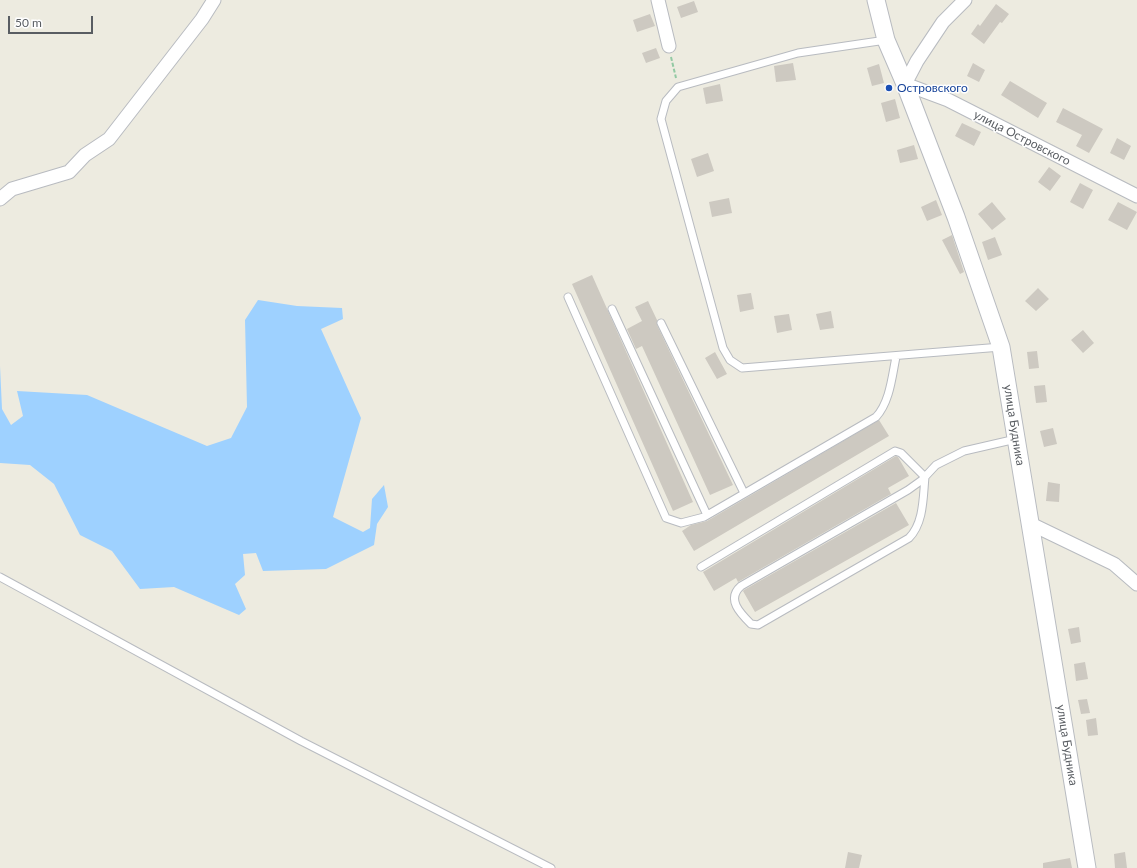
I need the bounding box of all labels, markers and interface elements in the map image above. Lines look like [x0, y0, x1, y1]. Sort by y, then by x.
scale bar [10, 8, 95, 34]
text: 50 m [15, 15, 42, 30]
place label: Островского [897, 81, 968, 95]
marker: Островского [884, 83, 894, 93]
street label: улица Островского [971, 107, 1073, 169]
street label: улица Будника [1000, 383, 1028, 467]
street label: улица Будника [1053, 703, 1081, 787]

